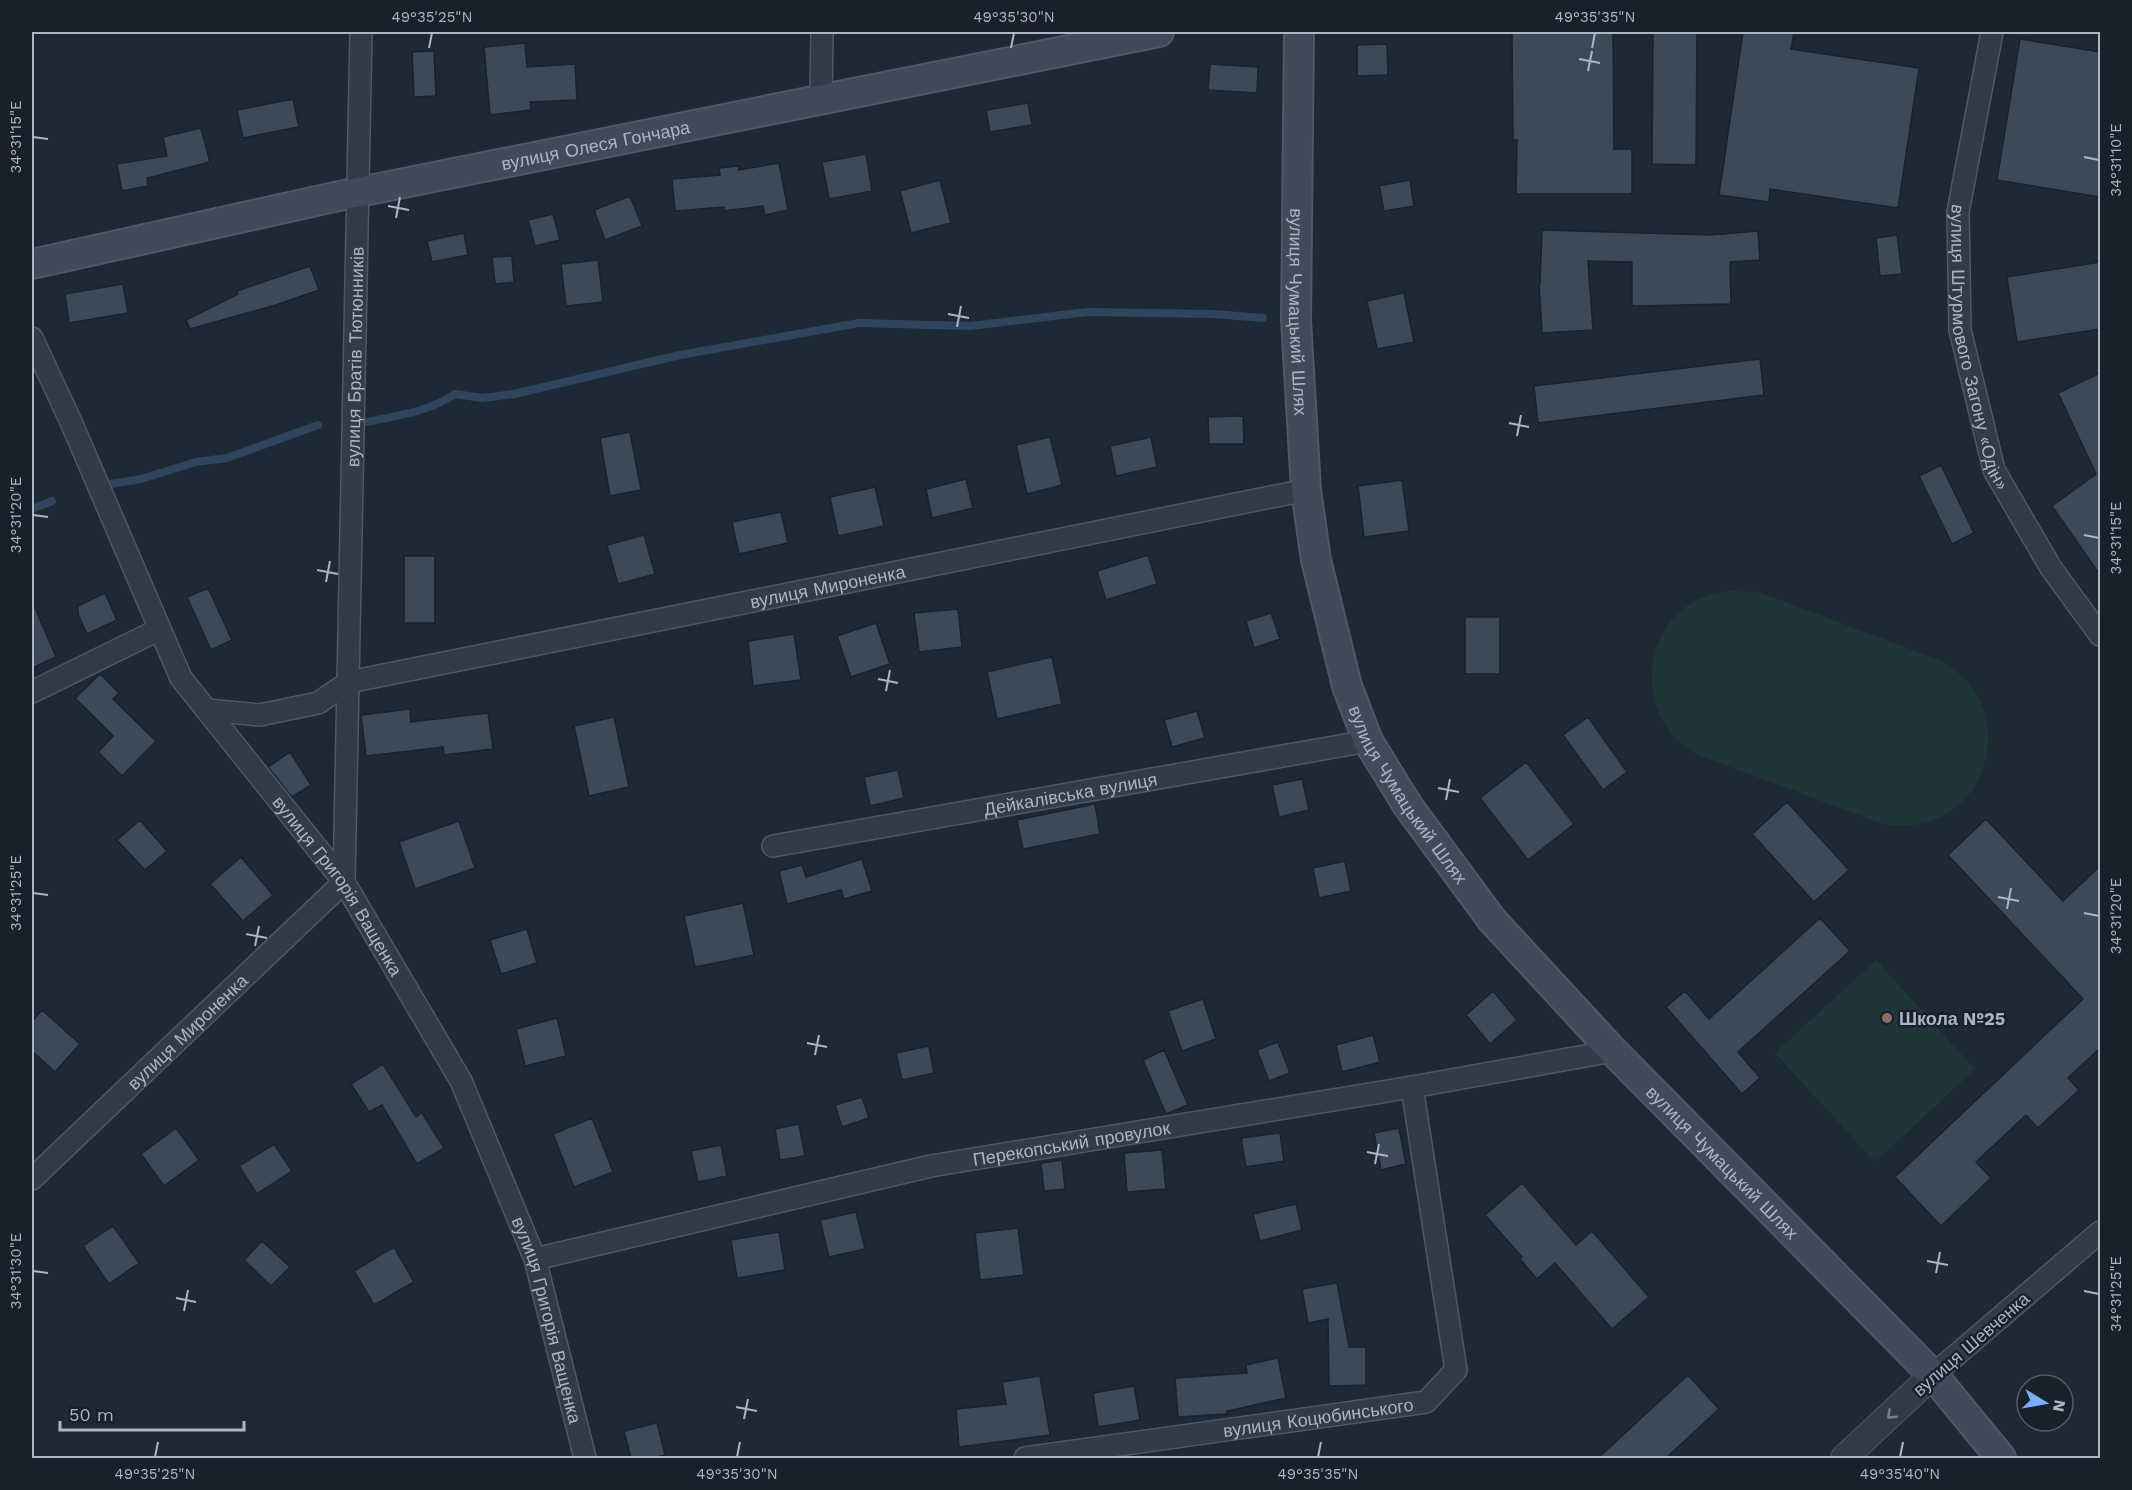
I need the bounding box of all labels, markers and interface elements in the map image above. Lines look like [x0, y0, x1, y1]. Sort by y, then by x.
text: 49°35'25"N [392, 8, 472, 26]
text: 49°35'30"N [973, 8, 1055, 26]
text: 49°35'35"N [1555, 8, 1635, 26]
text: 34°31'15"E [7, 100, 25, 174]
street label: вулиця Олеся Гончара [499, 115, 693, 174]
text: 34°31'10"E [2107, 123, 2125, 197]
street label: вулиця Штурмового Загону «Одін» [1947, 203, 2014, 493]
street label: вулиця Чумацький Шлях [1285, 208, 1312, 416]
street label: вулиця Братів Тютюнників [342, 246, 367, 467]
text: 34°31'20"E [7, 477, 25, 553]
text: 34°31'15"E [2107, 501, 2125, 575]
street label: вулиця Мироненка [748, 560, 908, 612]
street label: вулиця Чумацький Шлях [1345, 702, 1472, 888]
street label: Дейкалівська вулиця [982, 768, 1159, 819]
street label: вулиця Григорія Ващенка [269, 791, 408, 980]
text: 34°31'25"E [7, 855, 25, 931]
text: 34°31'20"E [2107, 878, 2125, 954]
street label: вулиця Мироненка [123, 969, 252, 1093]
place label: Школа №25 [1899, 1008, 2005, 1029]
marker: Школа №25 [1880, 1011, 1894, 1025]
street label: вулиця Чумацький Шлях [1642, 1081, 1803, 1243]
street label: Перекопський провулок [971, 1116, 1172, 1169]
street label: вулиця Григорія Ващенка [508, 1213, 587, 1427]
text: 34°31'30"E [7, 1233, 25, 1309]
text: 34°31'25"E [2107, 1256, 2125, 1332]
street label: вулиця Шевченка [1908, 1287, 2034, 1400]
north arrow [2015, 1373, 2075, 1433]
street label: вулиця Коцюбинського [1222, 1393, 1415, 1441]
scale bar [60, 1394, 244, 1432]
text: N [2049, 1398, 2070, 1413]
text: 50 m [69, 1404, 114, 1425]
one-way arrow [1887, 1408, 1897, 1419]
text: 49°35'25"N [115, 1465, 195, 1483]
text: 49°35'30"N [696, 1465, 778, 1483]
text: 49°35'35"N [1278, 1465, 1358, 1483]
text: 49°35'40"N [1860, 1465, 1940, 1483]

